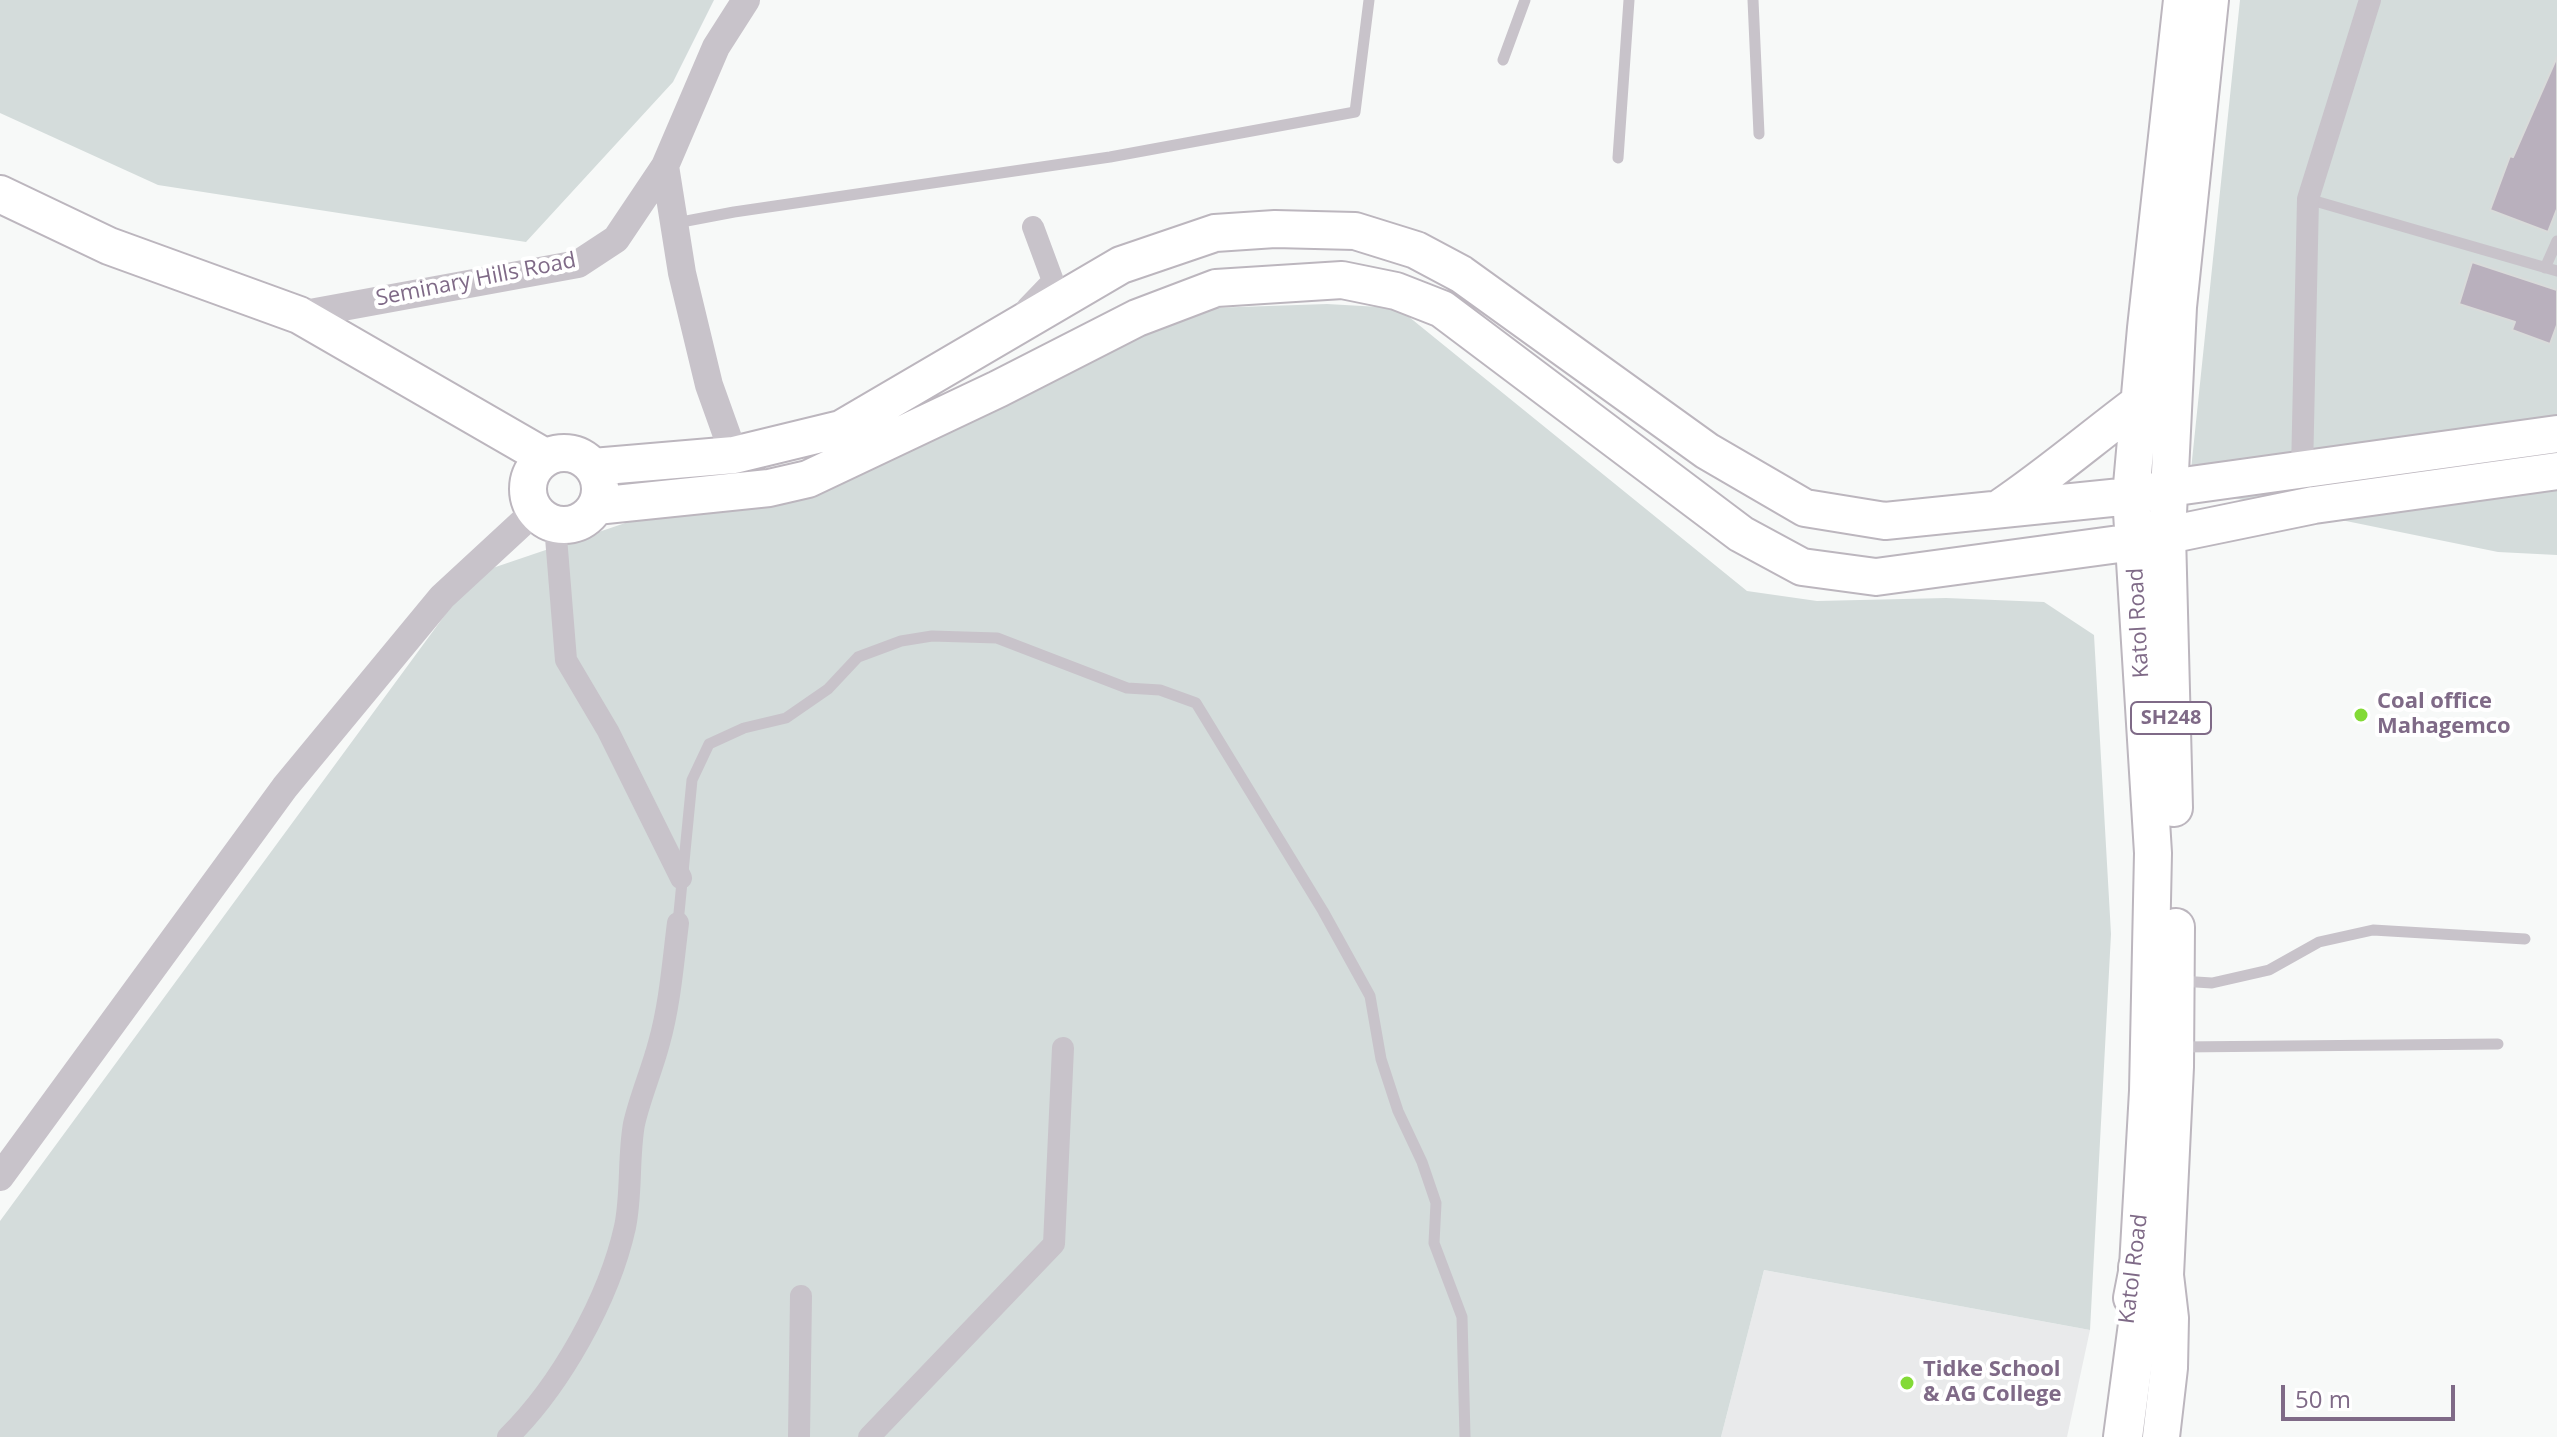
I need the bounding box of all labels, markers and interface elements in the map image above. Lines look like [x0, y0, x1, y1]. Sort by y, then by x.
street label: Seminary Hills Road [374, 248, 578, 312]
street label: Katol Road [2123, 567, 2155, 679]
place label: Coal office Mahagemco [2377, 689, 2511, 740]
road number: SH248 [2131, 702, 2211, 734]
marker: Coal office Mahagemco [2352, 706, 2370, 724]
street label: Katol Road [2114, 1213, 2154, 1325]
place label: Tidke School & AG College [1923, 1357, 2062, 1408]
scale bar [2285, 1369, 2459, 1419]
marker: Tidke School & AG College [1898, 1374, 1916, 1392]
text: 50 m [2295, 1382, 2351, 1415]

